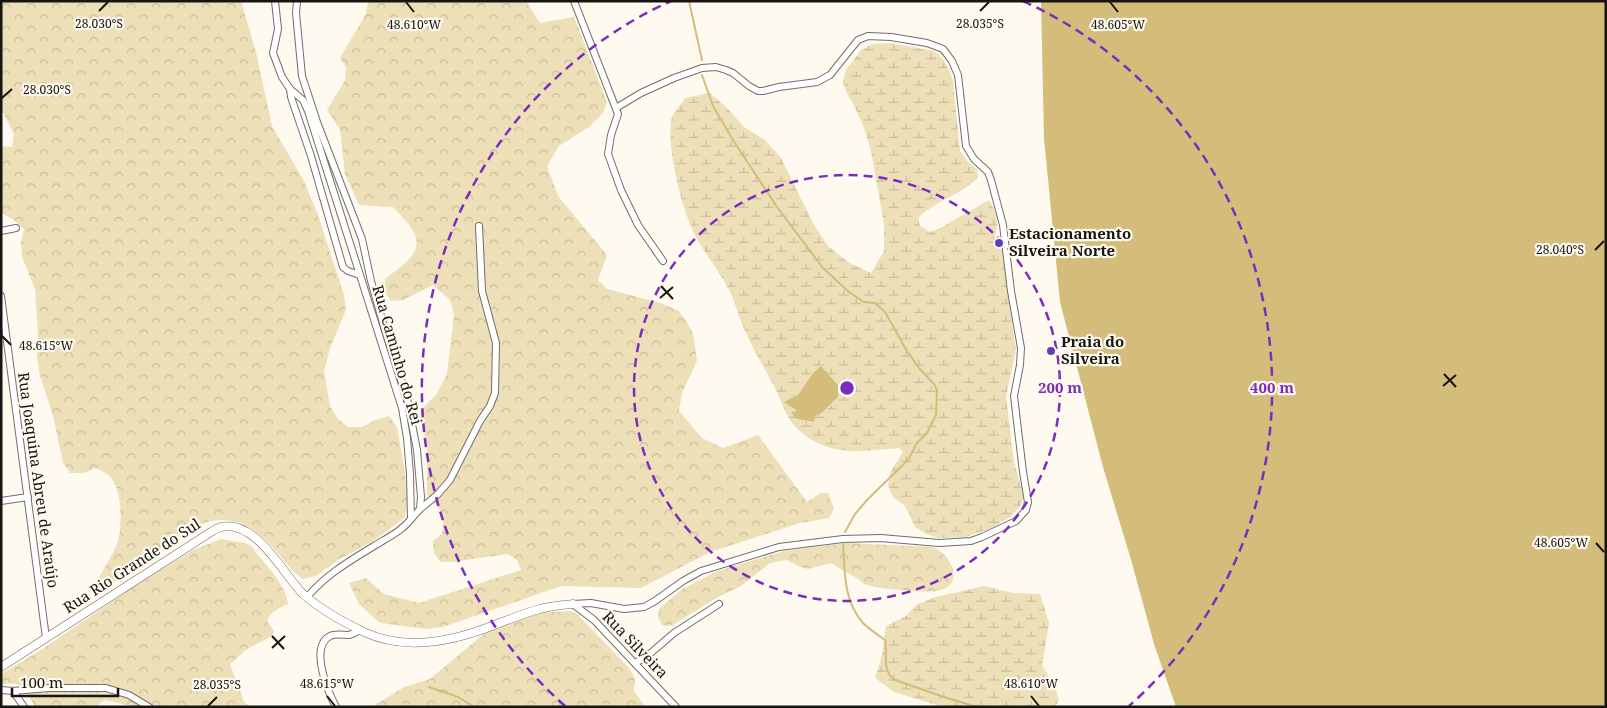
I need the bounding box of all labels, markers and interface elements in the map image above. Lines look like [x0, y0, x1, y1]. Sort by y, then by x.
text: 28.030°S [75, 15, 123, 32]
text: 28.035°S [956, 15, 1004, 32]
text: 48.610°W [387, 16, 441, 33]
text: 48.605°W [1091, 16, 1145, 33]
text: 28.030°S [23, 81, 71, 98]
place label: Estacionamento Silveira Norte [1009, 223, 1131, 260]
marker: Estacionamento Silveira Norte [993, 237, 1005, 249]
text: 28.040°S [1536, 241, 1584, 258]
street label: Rua Caminho do Rei [368, 283, 428, 427]
place label: Praia do Silveira [1061, 331, 1124, 368]
text: 48.615°W [19, 337, 73, 354]
marker: Praia do Silveira [1045, 345, 1057, 357]
street label: Rua Joaquina Abreu de Araújo [14, 371, 64, 589]
text: 200 m [1038, 377, 1082, 397]
text: 400 m [1250, 377, 1294, 397]
centre of rings [838, 379, 856, 397]
street label: Rua Rio Grande do Sul [59, 513, 204, 617]
text: 48.605°W [1534, 534, 1588, 551]
street label: Rua Silveira [599, 606, 673, 682]
scale bar [12, 666, 119, 698]
text: 100 m [20, 672, 63, 692]
text: 48.615°W [300, 675, 354, 692]
text: 48.610°W [1004, 675, 1058, 692]
text: 28.035°S [193, 676, 241, 693]

